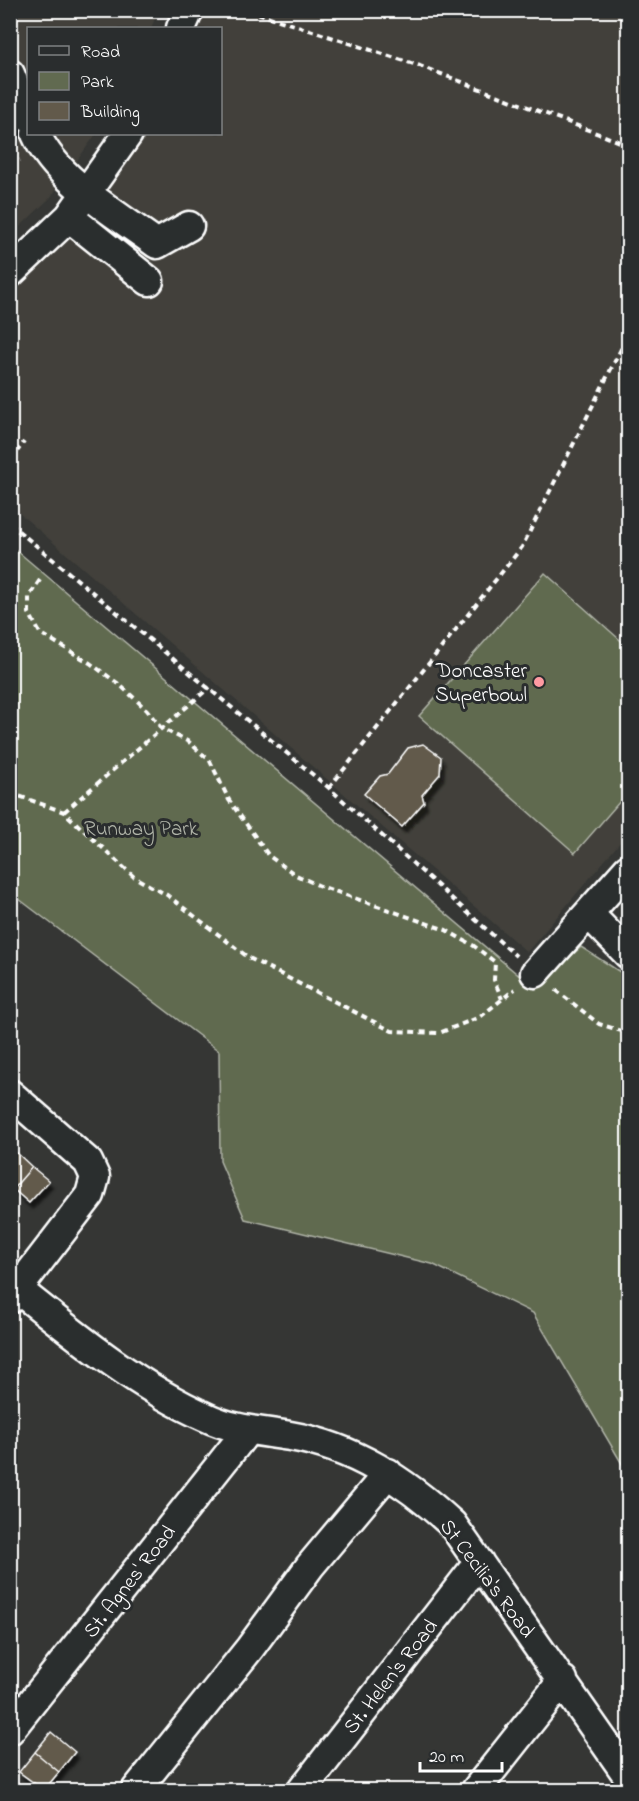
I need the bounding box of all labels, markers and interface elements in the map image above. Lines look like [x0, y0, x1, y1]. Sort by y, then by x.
legend [27, 27, 222, 135]
text: Road [81, 40, 120, 66]
text: Park [81, 70, 114, 96]
text: Building [80, 100, 140, 127]
place label: Doncaster Superbowl [435, 657, 527, 711]
marker: Doncaster Superbowl [532, 675, 546, 689]
park label: Runway Park [84, 815, 199, 847]
street label: St Cecilia's Road [432, 1513, 541, 1645]
street label: St. Agnes' Road [77, 1519, 186, 1646]
street label: St. Helen's Road [337, 1613, 446, 1741]
scale bar [420, 1735, 502, 1773]
text: 20 m [429, 1745, 464, 1771]

